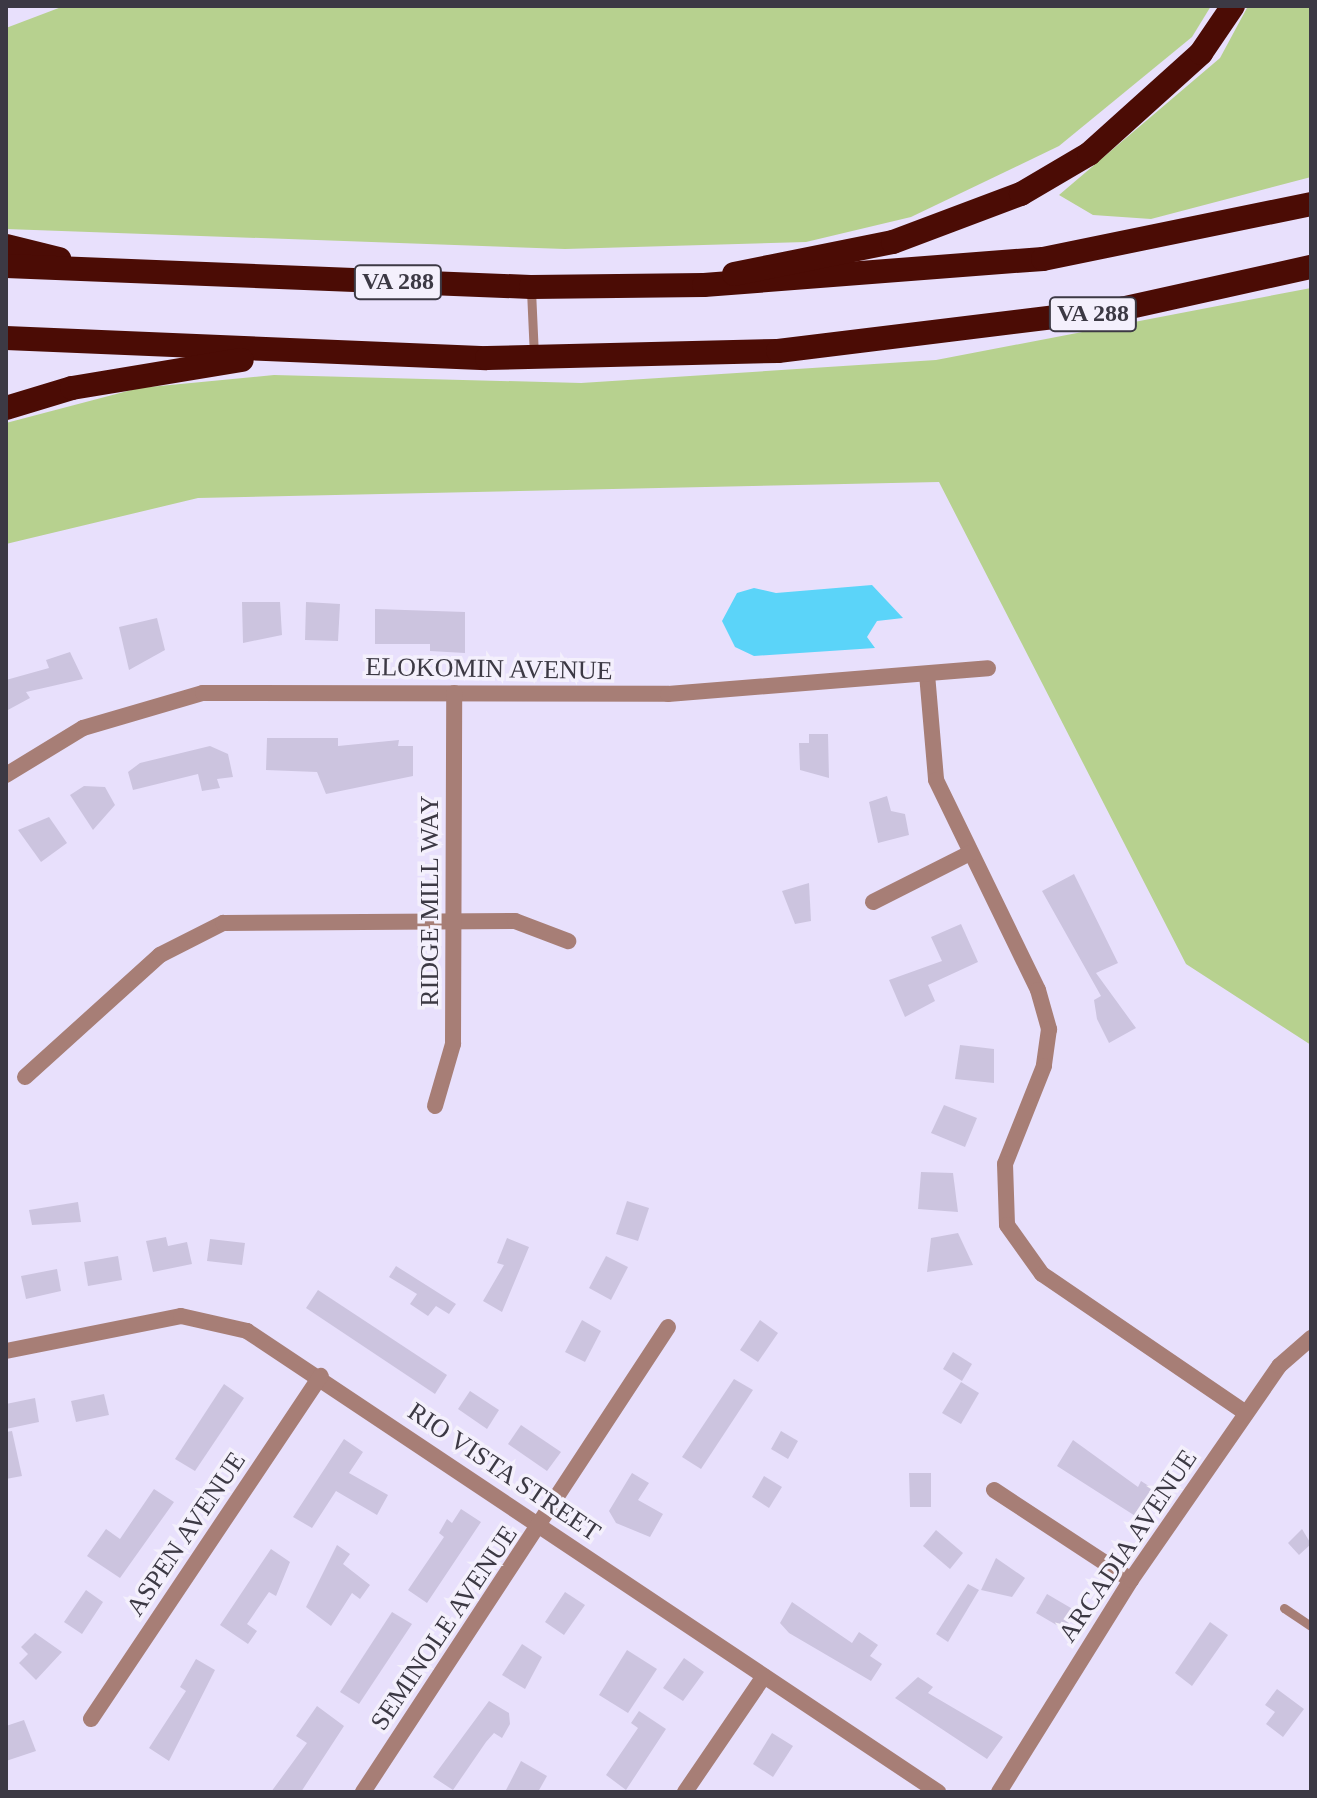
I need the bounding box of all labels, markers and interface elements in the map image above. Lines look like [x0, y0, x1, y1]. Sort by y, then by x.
road number: VA 288 [352, 262, 444, 302]
road number: VA 288 [1047, 294, 1139, 334]
street label: ELOKOMIN AVENUE [364, 651, 614, 687]
street label: RIDGE MILL WAY [414, 795, 446, 1007]
street label: RIO VISTA STREET [401, 1395, 607, 1549]
street label: ARCADIA AVENUE [1051, 1443, 1205, 1649]
street label: ASPEN AVENUE [119, 1446, 253, 1622]
street label: SEMINOLE AVENUE [364, 1519, 524, 1737]

